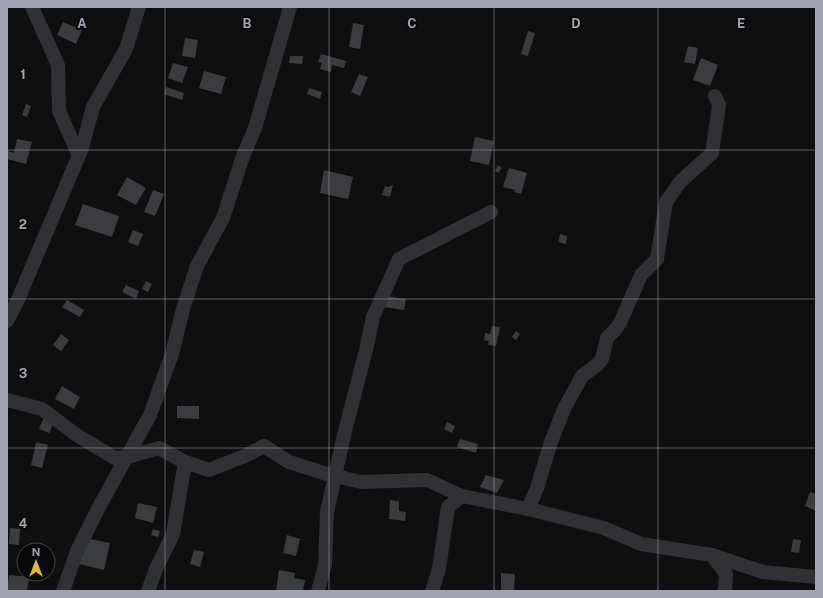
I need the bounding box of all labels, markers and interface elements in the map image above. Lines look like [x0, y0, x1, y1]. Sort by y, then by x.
text: A [77, 16, 87, 31]
text: B [243, 16, 252, 31]
text: C [407, 16, 417, 31]
text: D [571, 16, 581, 31]
text: E [737, 16, 745, 31]
text: 1 [20, 67, 26, 82]
text: 2 [19, 217, 27, 232]
text: 3 [19, 366, 28, 381]
text: 4 [19, 516, 28, 531]
north arrow [16, 542, 56, 582]
text: N [32, 546, 40, 558]

